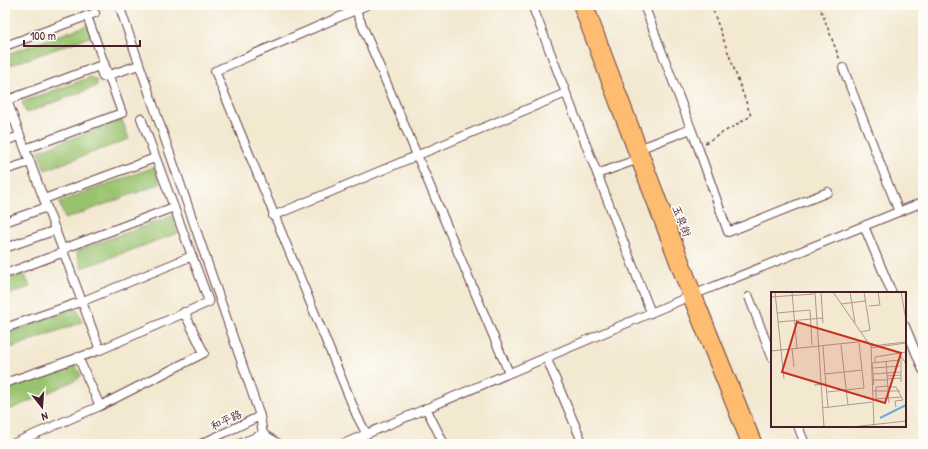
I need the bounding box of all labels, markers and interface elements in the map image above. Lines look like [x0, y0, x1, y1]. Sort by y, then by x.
scale bar [24, 22, 140, 48]
text: 100 m [30, 27, 56, 44]
street label: 玉泉街 [670, 203, 695, 240]
inset map [771, 292, 906, 427]
north arrow [22, 387, 62, 427]
street label: 和平路 [208, 407, 244, 433]
text: N [40, 409, 50, 424]

